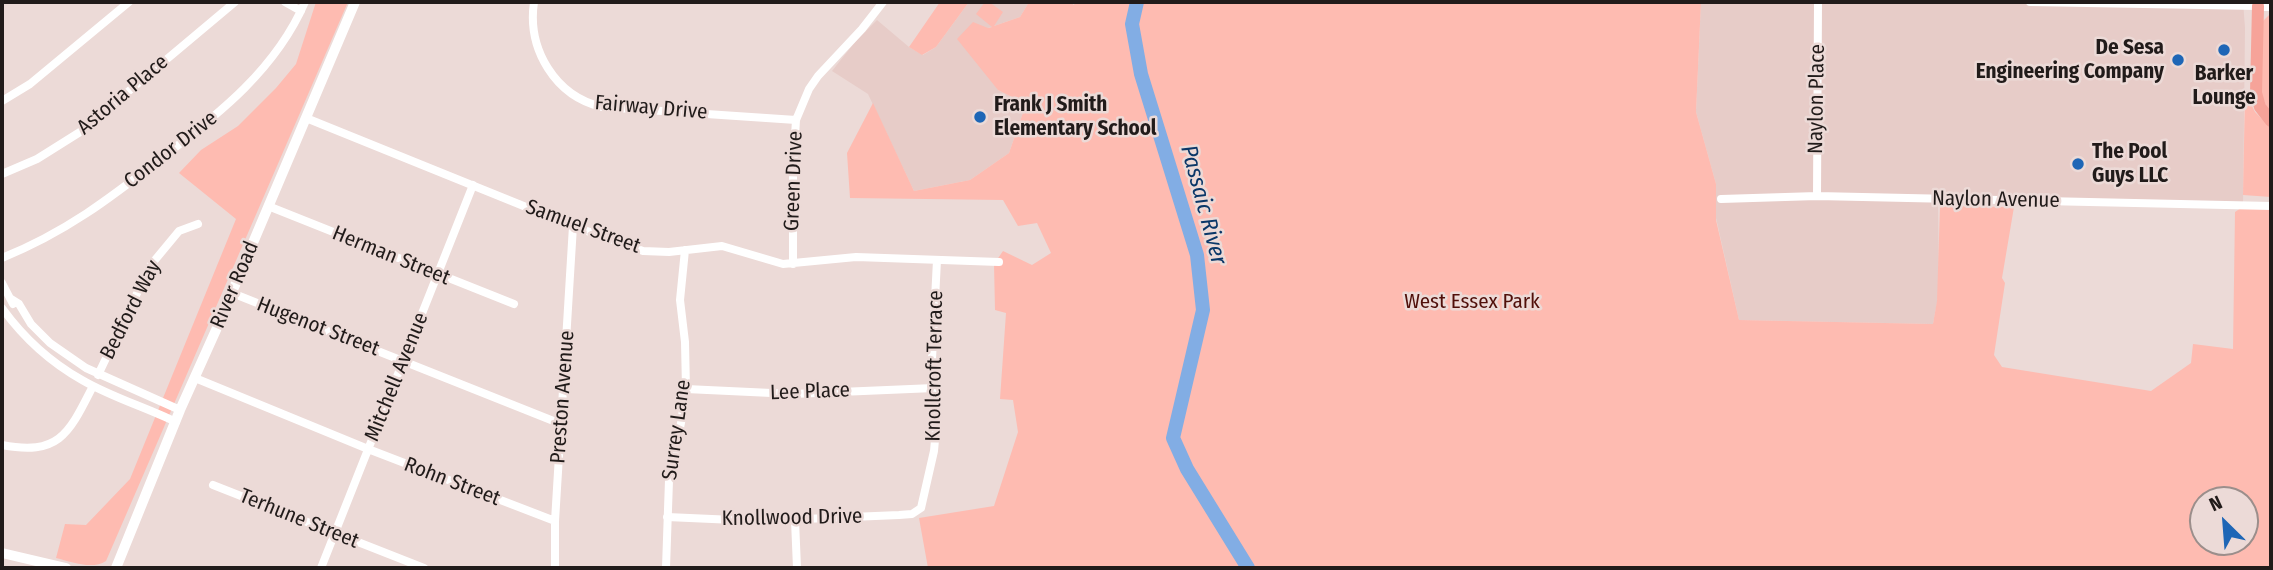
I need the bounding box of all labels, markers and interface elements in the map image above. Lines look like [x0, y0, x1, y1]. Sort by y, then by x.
place label: De Sesa Engineering Company [1976, 35, 2164, 85]
marker: Barker Lounge [2216, 42, 2232, 58]
street label: Naylon Place [1803, 44, 1831, 154]
street label: Astoria Place [72, 50, 174, 140]
marker: De Sesa Engineering Company [2170, 52, 2186, 68]
place label: Barker Lounge [2192, 61, 2256, 111]
street label: Fairway Drive [594, 91, 708, 125]
place label: Frank J Smith Elementary School [994, 92, 1157, 142]
street label: Condor Drive [119, 106, 223, 194]
marker: Frank J Smith Elementary School [972, 109, 988, 125]
street label: Green Drive [780, 131, 808, 231]
place label: The Pool Guys LLC [2092, 139, 2168, 189]
water label: Passaic River [1174, 142, 1232, 268]
marker: The Pool Guys LLC [2070, 156, 2086, 172]
street label: Naylon Avenue [1932, 186, 2060, 214]
street label: Samuel Street [522, 195, 644, 259]
street label: Herman Street [329, 221, 453, 291]
street label: River Road [205, 238, 265, 332]
street label: Bedford Way [95, 256, 167, 364]
park label: West Essex Park [1404, 289, 1540, 315]
street label: Knollcroft Terrace [921, 290, 949, 442]
street label: Hugenot Street [253, 292, 383, 362]
street label: Mitchell Avenue [360, 309, 434, 445]
street label: Preston Avenue [546, 330, 580, 464]
street label: Surrey Lane [657, 378, 697, 482]
street label: Lee Place [770, 378, 850, 406]
street label: Rohn Street [400, 452, 504, 512]
street label: Terhune Street [236, 484, 362, 554]
north arrow [2189, 486, 2259, 556]
text: N [2206, 491, 2226, 516]
street label: Knollwood Drive [721, 504, 863, 532]

